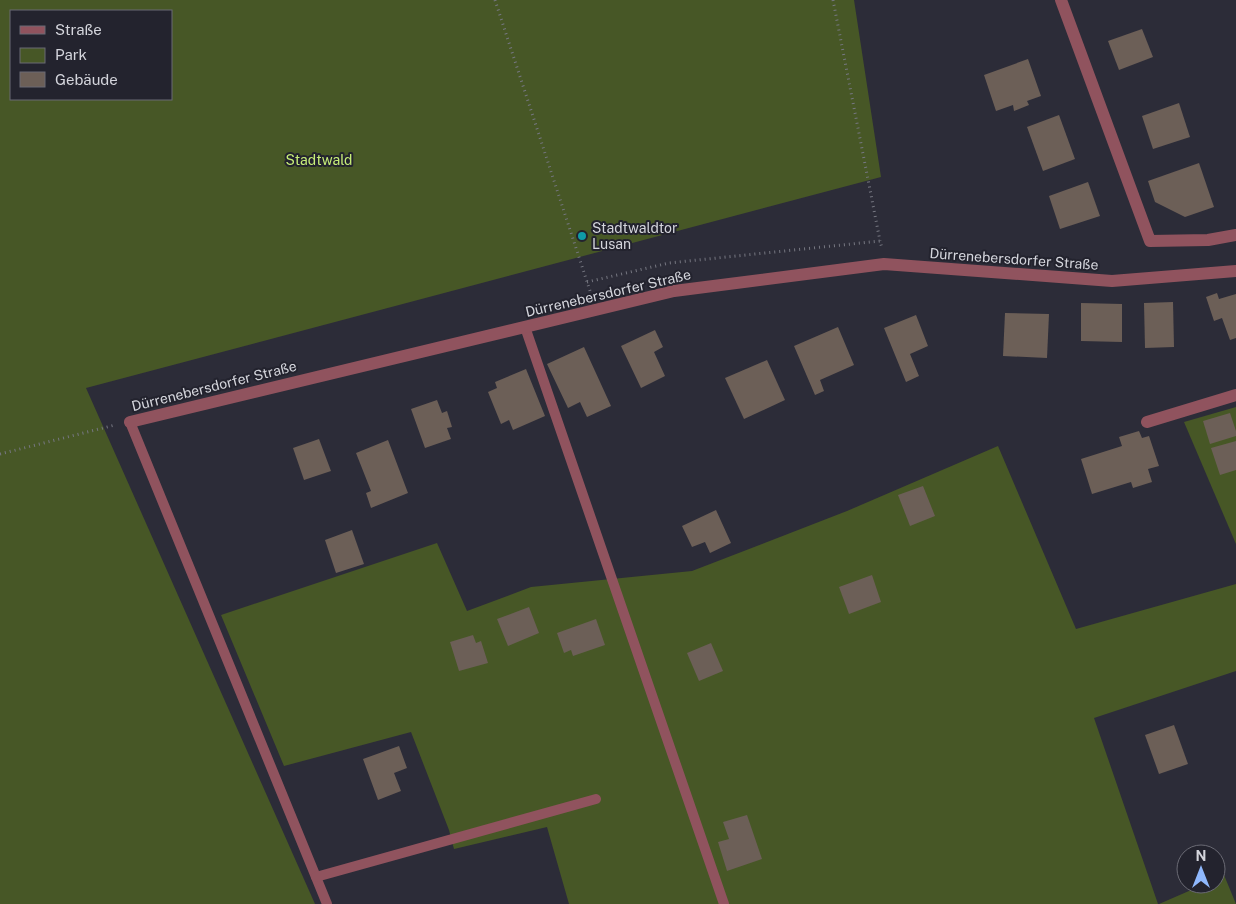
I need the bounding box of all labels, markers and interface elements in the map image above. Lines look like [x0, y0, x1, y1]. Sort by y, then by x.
legend [10, 10, 172, 100]
text: Straße [55, 21, 102, 38]
text: Park [55, 46, 87, 63]
text: Gebäude [55, 71, 118, 88]
park label: Stadtwald [286, 152, 352, 168]
place label: Stadtwaldtor Lusan [592, 220, 677, 252]
marker: Stadtwaldtor Lusan [576, 230, 588, 242]
street label: Dürrenebersdorfer Straße [929, 245, 1099, 273]
street label: Dürrenebersdorfer Straße [524, 266, 692, 320]
street label: Dürrenebersdorfer Straße [130, 358, 298, 414]
north arrow [1176, 844, 1226, 894]
text: N [1196, 848, 1206, 864]

